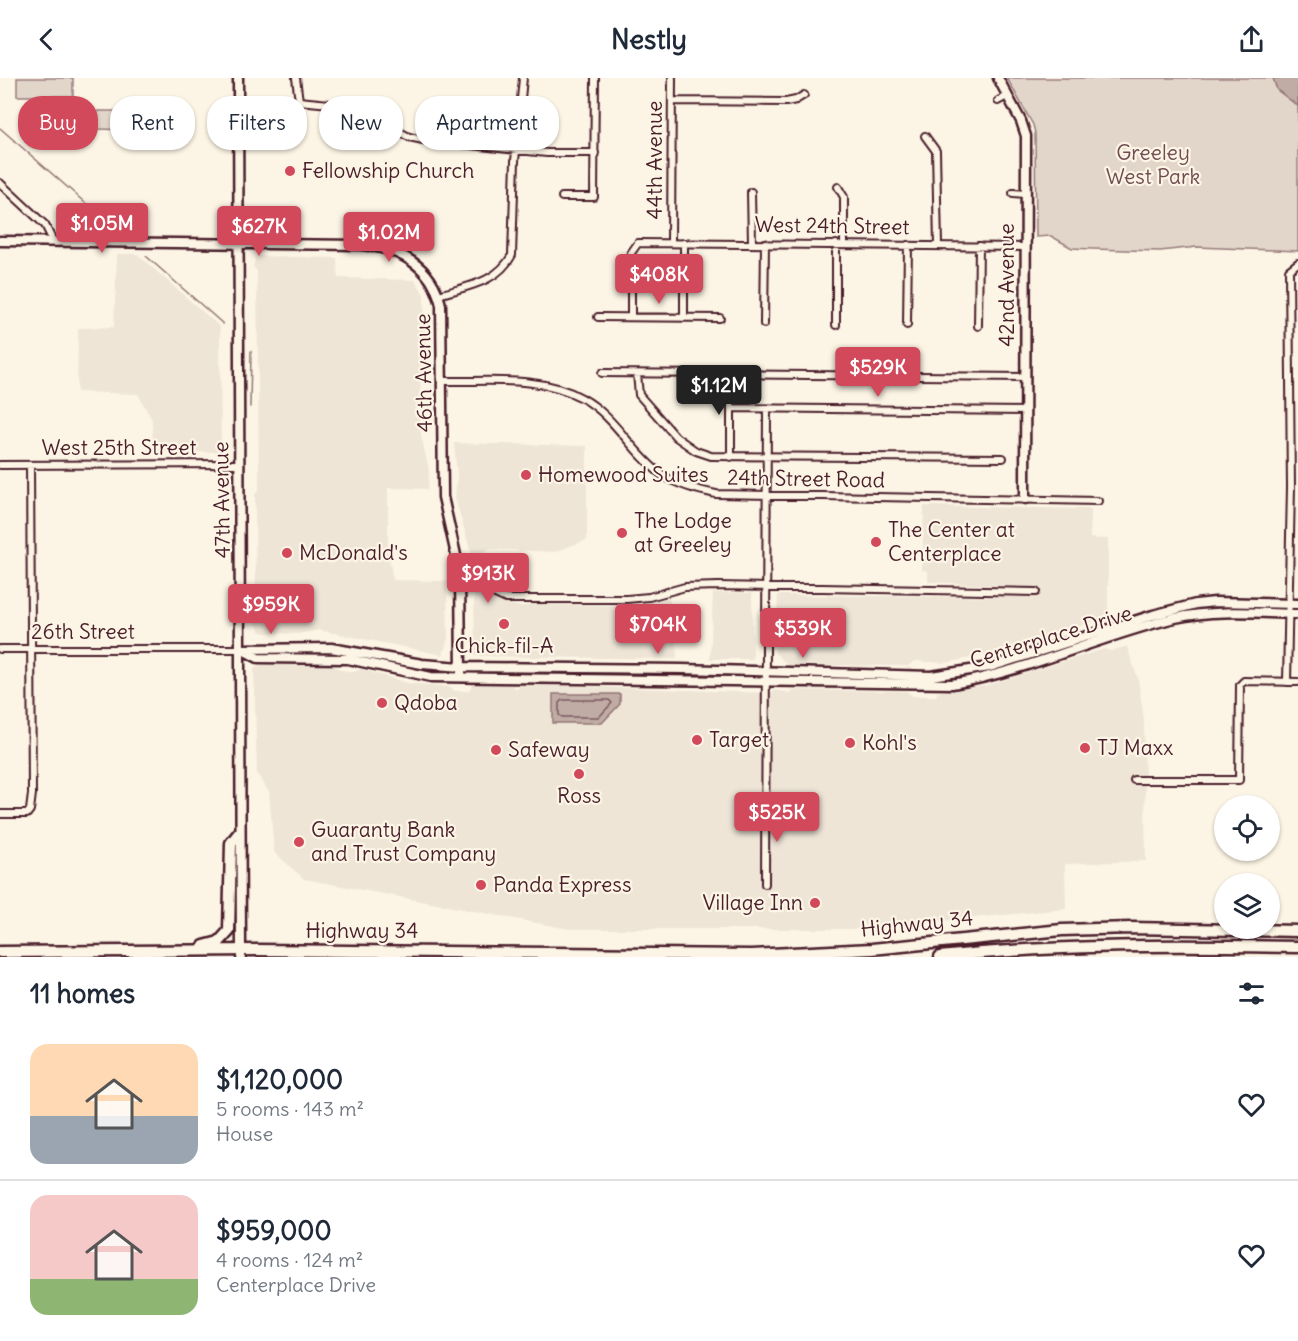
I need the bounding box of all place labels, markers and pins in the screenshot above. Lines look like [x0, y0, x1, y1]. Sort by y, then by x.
place label: Fellowship Church [302, 157, 474, 184]
marker: Fellowship Church [283, 164, 297, 178]
pin: $1.05M [53, 203, 151, 254]
pin: $627K [217, 206, 301, 257]
pin: $1.02M [340, 212, 438, 263]
pin: $408K [617, 254, 701, 305]
pin: $529K [836, 347, 920, 398]
pin: $1.12M [670, 365, 768, 416]
place label: Homewood Suites [538, 461, 708, 488]
marker: Homewood Suites [519, 468, 533, 482]
place label: The Lodge at Greeley [634, 507, 732, 558]
place label: The Center at Centerplace [888, 516, 1015, 567]
marker: The Lodge at Greeley [615, 526, 629, 540]
marker: The Center at Centerplace [869, 535, 883, 549]
place label: McDonald's [299, 539, 408, 566]
marker: McDonald's [280, 546, 294, 560]
pin: $913K [446, 553, 530, 604]
pin: $959K [229, 584, 313, 635]
pin: $704K [616, 604, 700, 655]
pin: $539K [761, 608, 845, 659]
marker: Chick-fil-A [497, 617, 511, 631]
place label: Chick-fil-A [454, 632, 554, 659]
place label: Qdoba [394, 689, 458, 716]
marker: Qdoba [375, 696, 389, 710]
place label: Target [709, 726, 769, 753]
place label: Kohl's [862, 729, 917, 756]
marker: Target [690, 733, 704, 747]
place label: TJ Maxx [1097, 734, 1173, 761]
place label: Safeway [508, 736, 590, 763]
marker: Kohl's [843, 736, 857, 750]
marker: TJ Maxx [1078, 741, 1092, 755]
marker: Safeway [489, 743, 503, 757]
marker: Ross [572, 767, 586, 781]
place label: Ross [557, 782, 601, 809]
pin: $525K [735, 792, 819, 843]
place label: Guaranty Bank and Trust Company [311, 816, 496, 867]
marker: Guaranty Bank and Trust Company [292, 835, 306, 849]
place label: Panda Express [493, 871, 631, 898]
marker: Panda Express [474, 878, 488, 892]
place label: Village Inn [702, 889, 803, 916]
marker: Village Inn [808, 896, 822, 910]

